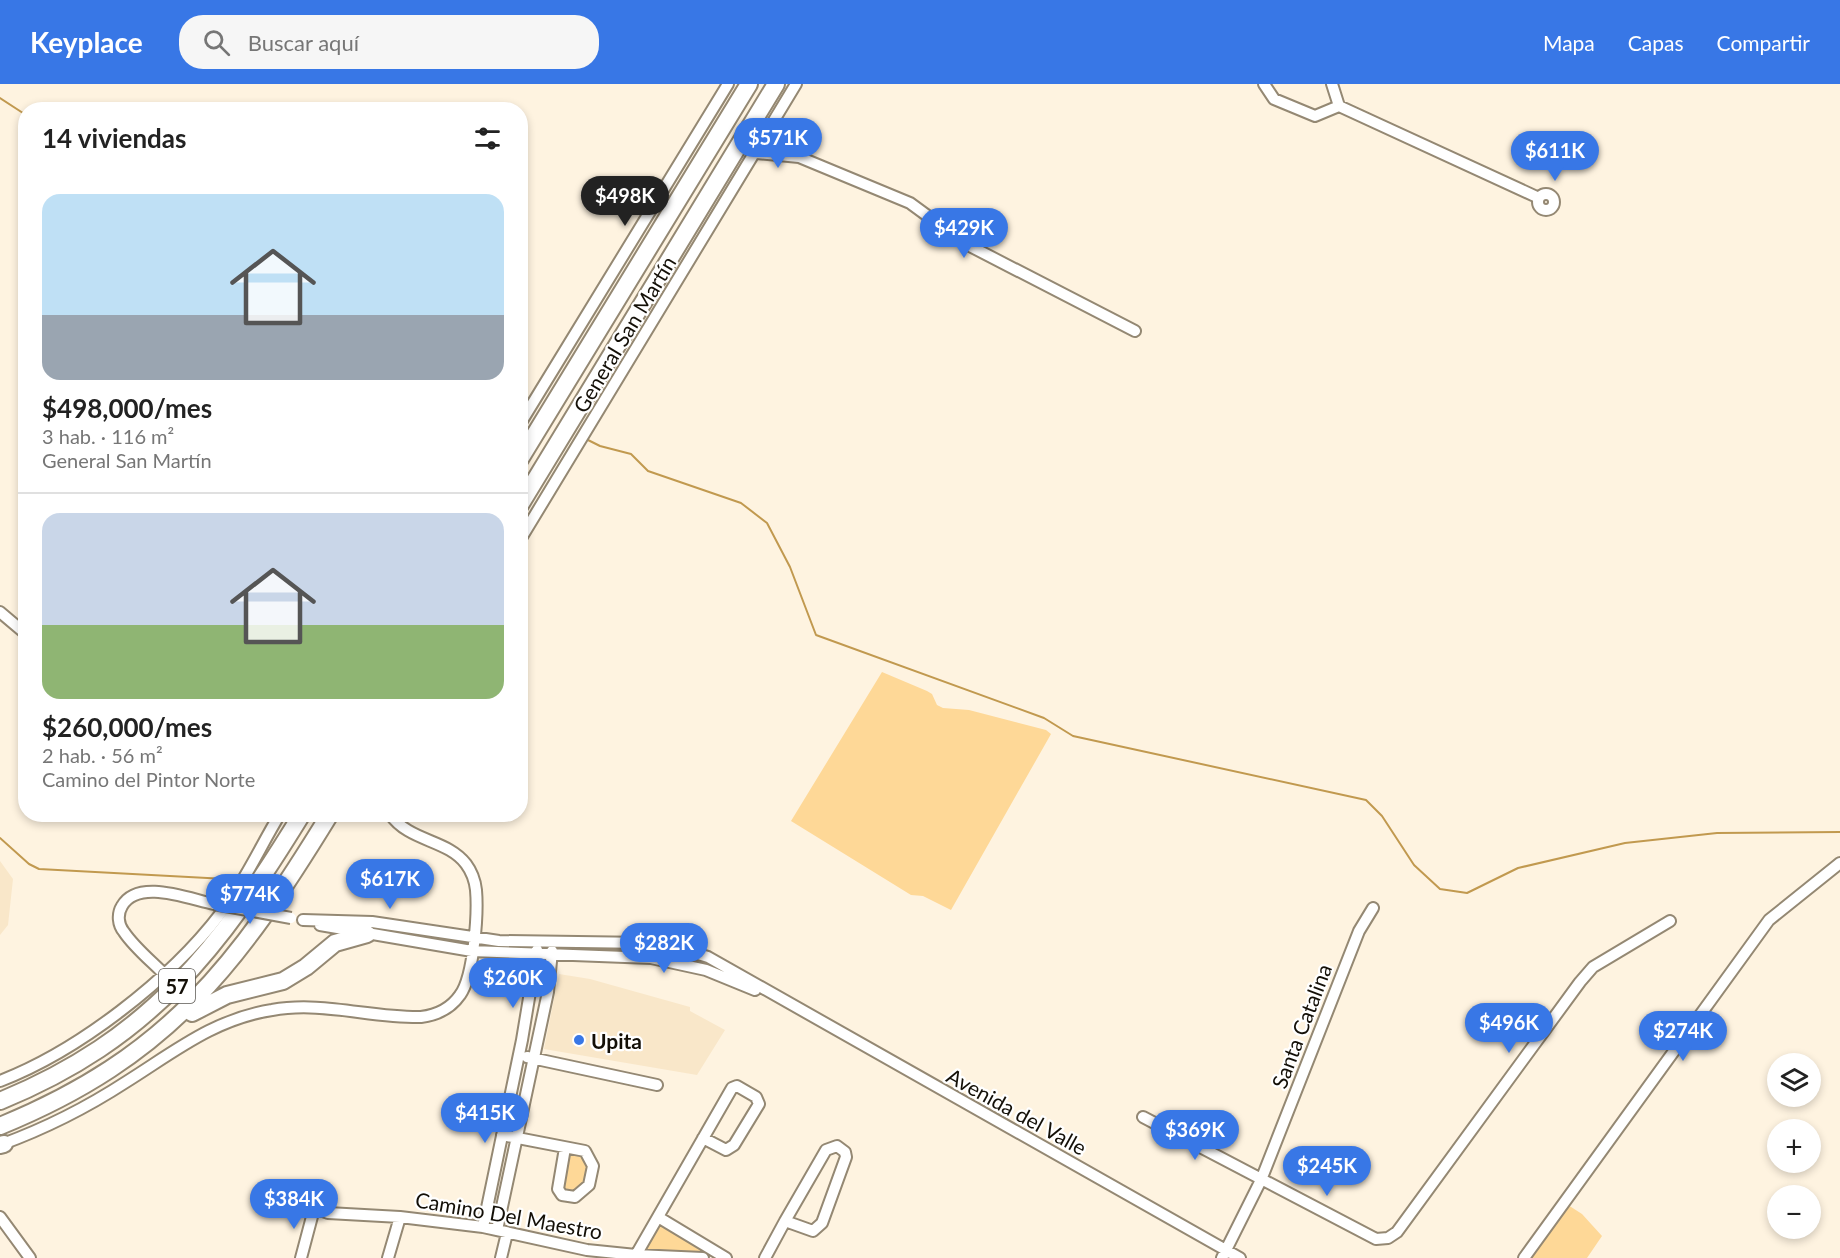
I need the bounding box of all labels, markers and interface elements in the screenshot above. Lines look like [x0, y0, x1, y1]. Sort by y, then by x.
search box [179, 15, 599, 69]
text: Keyplace [30, 25, 143, 59]
icon: search [200, 26, 233, 59]
text: Buscar aquí [248, 29, 359, 56]
text: Mapa [1543, 30, 1595, 55]
text: Capas [1628, 30, 1684, 55]
text: Compartir [1717, 30, 1810, 55]
pin: $571K [736, 118, 820, 169]
text: 14 viviendas [42, 122, 186, 154]
icon: filters [471, 122, 504, 155]
text: $571K [748, 125, 808, 149]
pin: $611K [1513, 131, 1597, 182]
text: $611K [1525, 138, 1585, 162]
pin: $498K [583, 176, 667, 227]
text: $498K [595, 183, 655, 207]
pin: $429K [922, 208, 1006, 259]
text: $429K [934, 215, 994, 239]
icon: home [219, 233, 327, 341]
street label: General San Martín [567, 251, 681, 417]
text: $498,000/mes [42, 392, 212, 424]
text: 3 hab. · 116 m² [42, 424, 174, 448]
text: General San Martín [42, 448, 212, 472]
icon: home [219, 552, 327, 660]
text: $260,000/mes [42, 711, 212, 743]
text: 2 hab. · 56 m² [42, 743, 163, 767]
text: Camino del Pintor Norte [42, 767, 255, 791]
pin: $617K [348, 859, 432, 910]
text: $617K [360, 866, 420, 890]
pin: $774K [208, 874, 292, 925]
text: $774K [220, 881, 280, 905]
pin: $282K [622, 923, 706, 974]
text: $282K [634, 930, 694, 954]
pin: $260K [471, 958, 555, 1009]
street label: Santa Catalina [1266, 960, 1336, 1092]
text: $260K [483, 965, 543, 989]
road number: 57 [159, 969, 195, 1003]
pin: $496K [1467, 1003, 1551, 1054]
text: $496K [1479, 1010, 1539, 1034]
pin: $274K [1641, 1011, 1725, 1062]
text: $274K [1653, 1018, 1713, 1042]
place label: Upita [591, 1028, 642, 1053]
marker: Upita [572, 1033, 586, 1047]
map controls [1767, 1053, 1821, 1239]
button: layers [1767, 1053, 1821, 1107]
street label: Avenida del Valle [943, 1062, 1091, 1160]
pin: $415K [443, 1093, 527, 1144]
text: $415K [455, 1100, 515, 1124]
pin: $369K [1153, 1110, 1237, 1161]
text: $369K [1165, 1117, 1225, 1141]
button: + [1767, 1119, 1821, 1173]
pin: $245K [1285, 1146, 1369, 1197]
text: $245K [1297, 1153, 1357, 1177]
pin: $384K [252, 1179, 336, 1230]
button: − [1767, 1185, 1821, 1239]
text: $384K [264, 1186, 324, 1210]
street label: Camino Del Maestro [414, 1186, 605, 1244]

